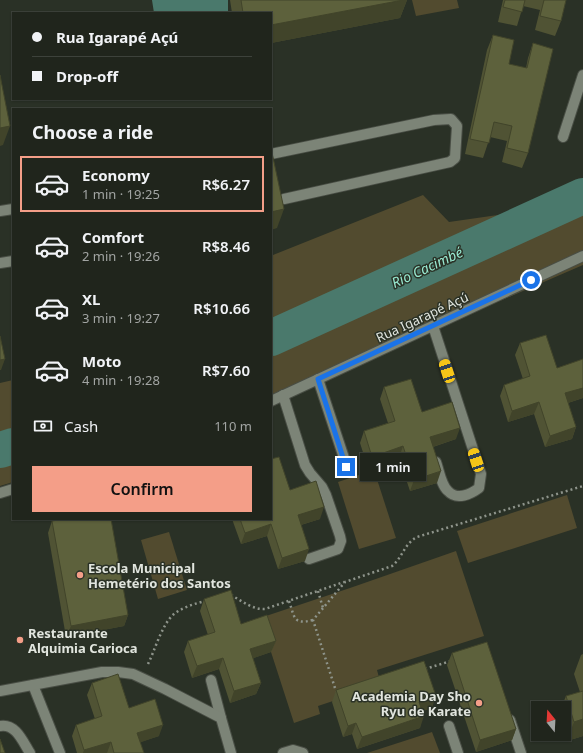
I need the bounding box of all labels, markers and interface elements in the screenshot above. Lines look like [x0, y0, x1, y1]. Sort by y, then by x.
text: Rua Igarapé Açú [56, 27, 178, 47]
text: Drop-off [56, 66, 118, 86]
text: Choose a ride [32, 120, 153, 144]
text: Economy [82, 165, 150, 185]
icon: car [34, 166, 70, 202]
text: R$6.27 [202, 174, 250, 194]
text: 1 min · 19:25 [82, 185, 160, 203]
text: Comfort [82, 227, 144, 247]
icon: car [34, 228, 70, 264]
text: R$8.46 [202, 236, 250, 256]
water label: Rio Cacimbé [388, 242, 466, 292]
text: 2 min · 19:26 [82, 247, 160, 265]
route start [522, 271, 540, 289]
street label: Rua Igarapé Açú [373, 288, 471, 346]
text: XL [82, 289, 100, 309]
icon: car [34, 290, 70, 326]
text: R$10.66 [193, 298, 250, 318]
text: 3 min · 19:27 [82, 309, 160, 327]
text: Moto [82, 351, 121, 371]
icon: car [34, 352, 70, 388]
car [438, 358, 456, 384]
text: R$7.60 [202, 360, 250, 380]
text: 4 min · 19:28 [82, 371, 160, 389]
icon: cash [32, 415, 54, 437]
text: Cash [64, 416, 98, 436]
text: 110 m [214, 417, 252, 435]
car [467, 447, 485, 473]
callout: 1 min [360, 453, 426, 481]
route end [337, 458, 355, 476]
text: 1 min [375, 458, 411, 476]
button: Confirm [32, 466, 252, 512]
place label: Escola Municipal Hemetério dos Santos [88, 559, 231, 592]
marker: Escola Municipal Hemetério dos Santos [75, 570, 85, 580]
place label: Restaurante Alquimia Carioca [28, 624, 138, 657]
marker: Restaurante Alquimia Carioca [15, 635, 25, 645]
place label: Academia Day Sho Ryu de Karate [352, 687, 471, 720]
marker: Academia Day Sho Ryu de Karate [474, 698, 484, 708]
north arrow [531, 701, 571, 741]
map controls [531, 701, 571, 741]

